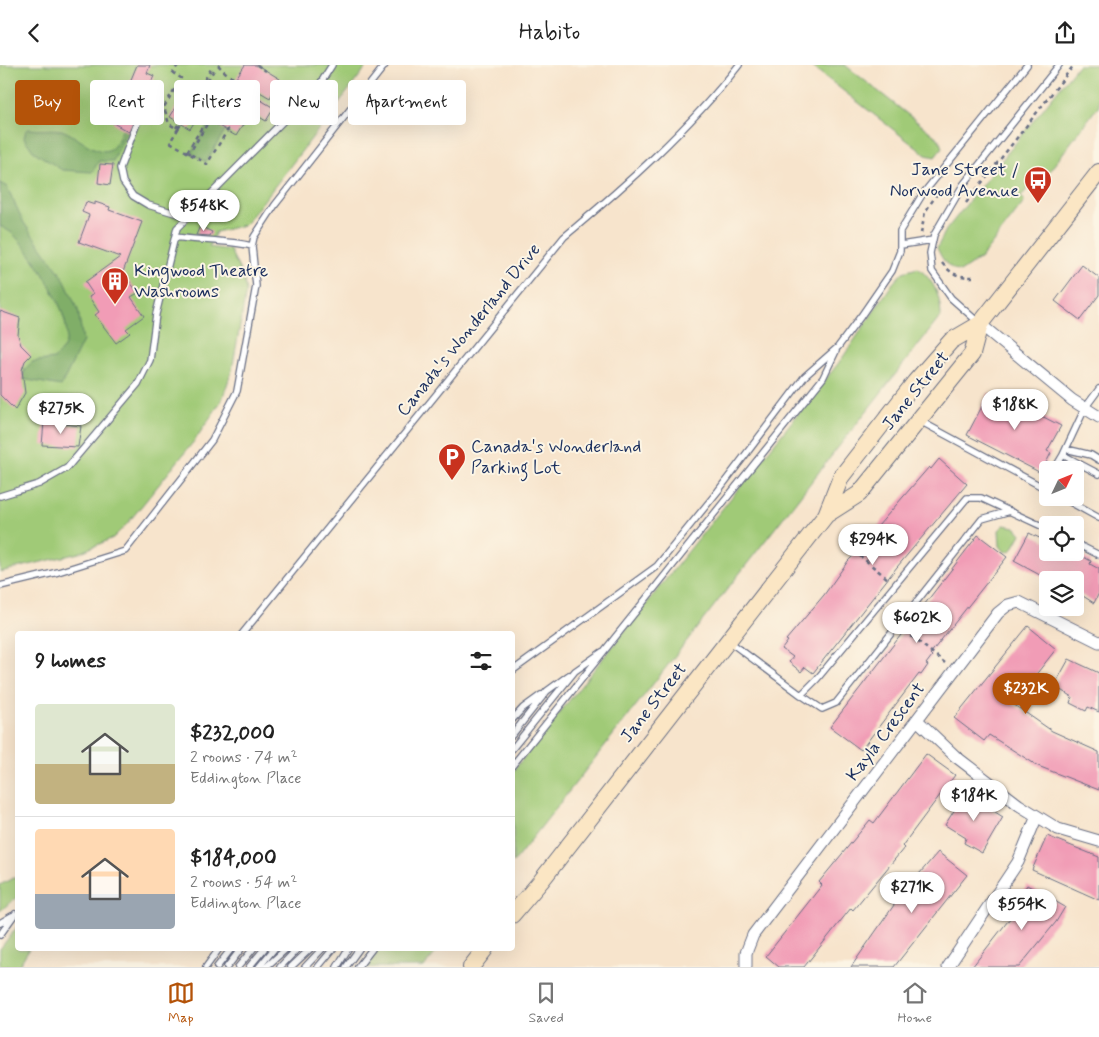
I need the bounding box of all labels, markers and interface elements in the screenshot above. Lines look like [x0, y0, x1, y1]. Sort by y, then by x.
icon: back [20, 19, 48, 47]
text: Habito [519, 19, 580, 47]
icon: share [1051, 19, 1079, 47]
chip: Buy [15, 80, 80, 125]
chip: Rent [90, 80, 164, 125]
chip: Filters [174, 80, 260, 125]
chip: New [270, 80, 338, 125]
chip: Apartment [348, 80, 466, 125]
place label: Jane Street / Norwood Avenue [890, 158, 1019, 203]
bus stop icon: Jane Street / Norwood Avenue [1023, 165, 1053, 204]
pin: $548K [169, 189, 239, 232]
text: $548K [180, 195, 228, 216]
street label: Canada's Wonderland Drive [392, 238, 546, 422]
place label: Kingwood Theatre Washrooms [134, 259, 268, 304]
building icon: Kingwood Theatre Washrooms [100, 266, 130, 305]
street label: Jane Street [877, 346, 955, 436]
pin: $188K [980, 389, 1050, 431]
pin: $275K [26, 393, 96, 435]
text: $188K [992, 394, 1038, 415]
text: $275K [38, 398, 84, 419]
place label: Canada's Wonderland Parking Lot [471, 435, 641, 482]
parking icon: Canada's Wonderland Parking Lot [437, 442, 467, 481]
north arrow [1039, 461, 1084, 506]
map controls [1039, 461, 1084, 616]
button: locate [1039, 516, 1084, 561]
pin: $294K [838, 523, 908, 566]
text: $294K [849, 529, 897, 550]
button: layers [1039, 571, 1084, 616]
pin: $602K [882, 601, 952, 644]
text: $602K [893, 607, 941, 628]
text: 9 homes [35, 647, 106, 675]
icon: filters [467, 647, 495, 675]
street label: Jane Street [615, 658, 693, 748]
pin: $232K [991, 673, 1061, 715]
street label: Kayla Crescent [841, 678, 931, 786]
text: $232K [1004, 678, 1048, 699]
text: $232,000 [190, 719, 275, 747]
icon: home [75, 724, 135, 784]
text: 2 rooms · 74 m² [190, 747, 298, 768]
text: Eddington Place [190, 768, 301, 789]
pin: $184K [939, 779, 1009, 822]
text: $184K [951, 785, 997, 806]
text: $184,000 [190, 844, 277, 872]
icon: home [75, 849, 135, 909]
pin: $271K [877, 871, 947, 914]
text: 2 rooms · 54 m² [190, 872, 297, 893]
text: $271K [891, 877, 933, 898]
pin: $554K [987, 889, 1057, 931]
text: Eddington Place [190, 893, 301, 914]
text: $554K [998, 894, 1046, 915]
tab: Map [167, 979, 195, 1027]
tab: Saved [528, 979, 564, 1027]
tab: Home [897, 979, 932, 1027]

